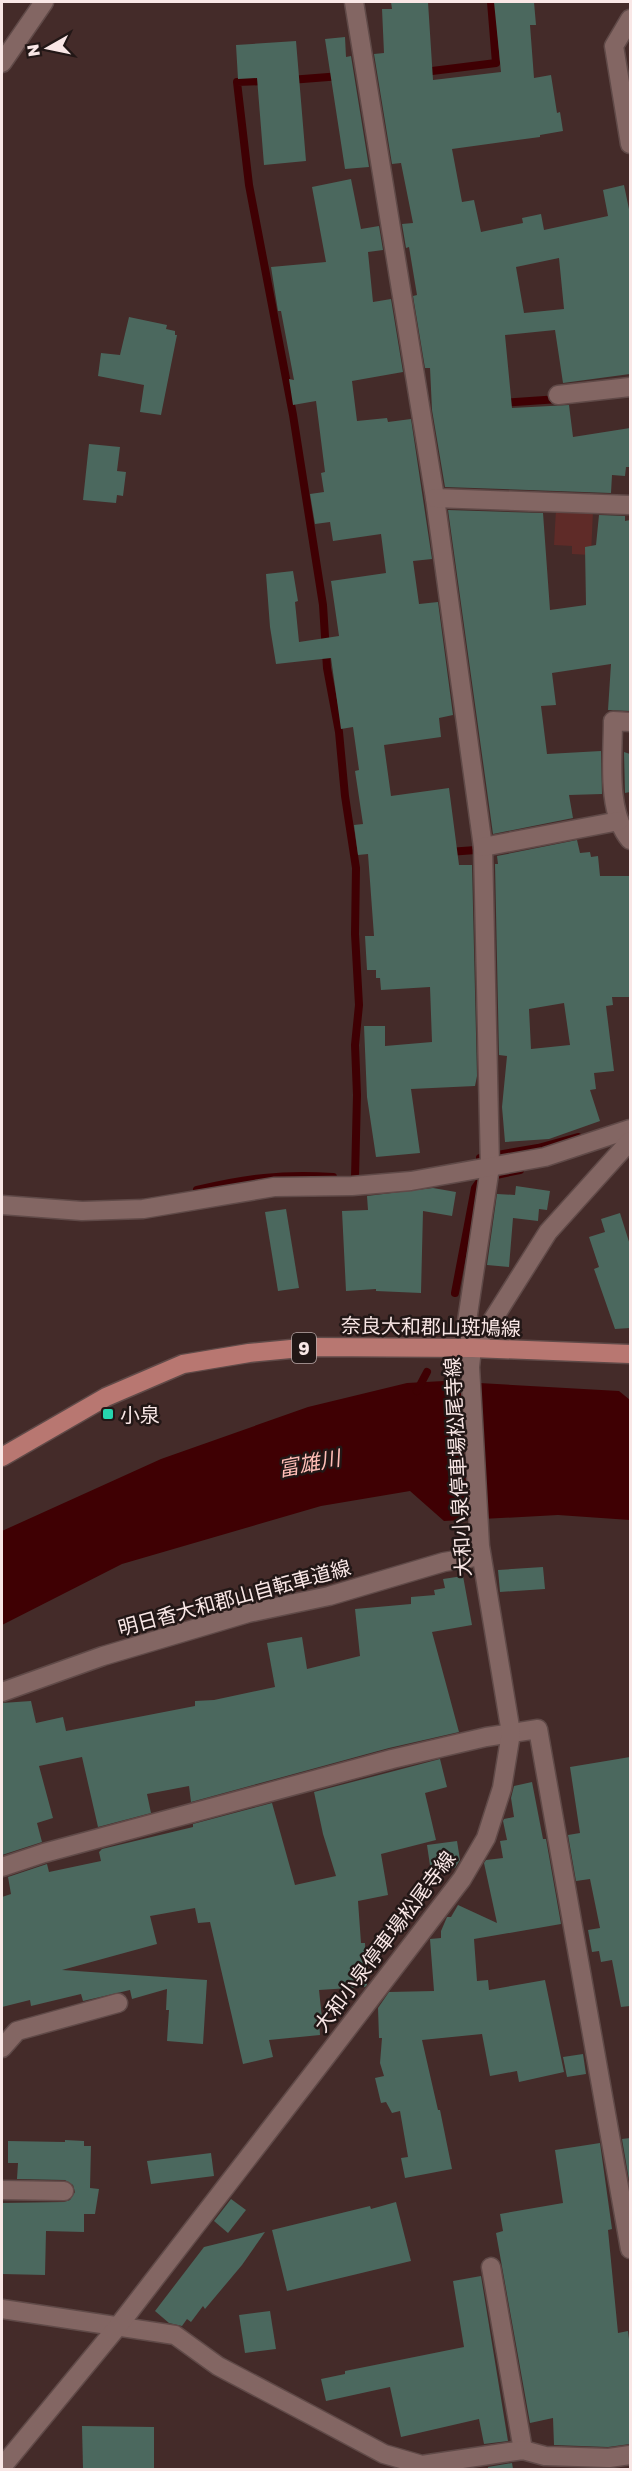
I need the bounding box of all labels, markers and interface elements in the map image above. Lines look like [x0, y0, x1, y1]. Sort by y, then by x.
north arrow [18, 18, 78, 78]
text: N [22, 43, 44, 58]
street label: 奈良大和郡山斑鳩線 [341, 1312, 521, 1340]
road number: 9 [292, 1333, 316, 1363]
street label: 大和小泉停車場松尾寺線 [439, 1357, 475, 1577]
place label: 小泉 [120, 1402, 160, 1426]
marker: 小泉 [101, 1407, 115, 1421]
water label: 富雄川 [276, 1444, 344, 1482]
street label: 明日香大和郡山自転車道線 [115, 1554, 353, 1640]
street label: 大和小泉停車場松尾寺線 [308, 1846, 460, 2036]

